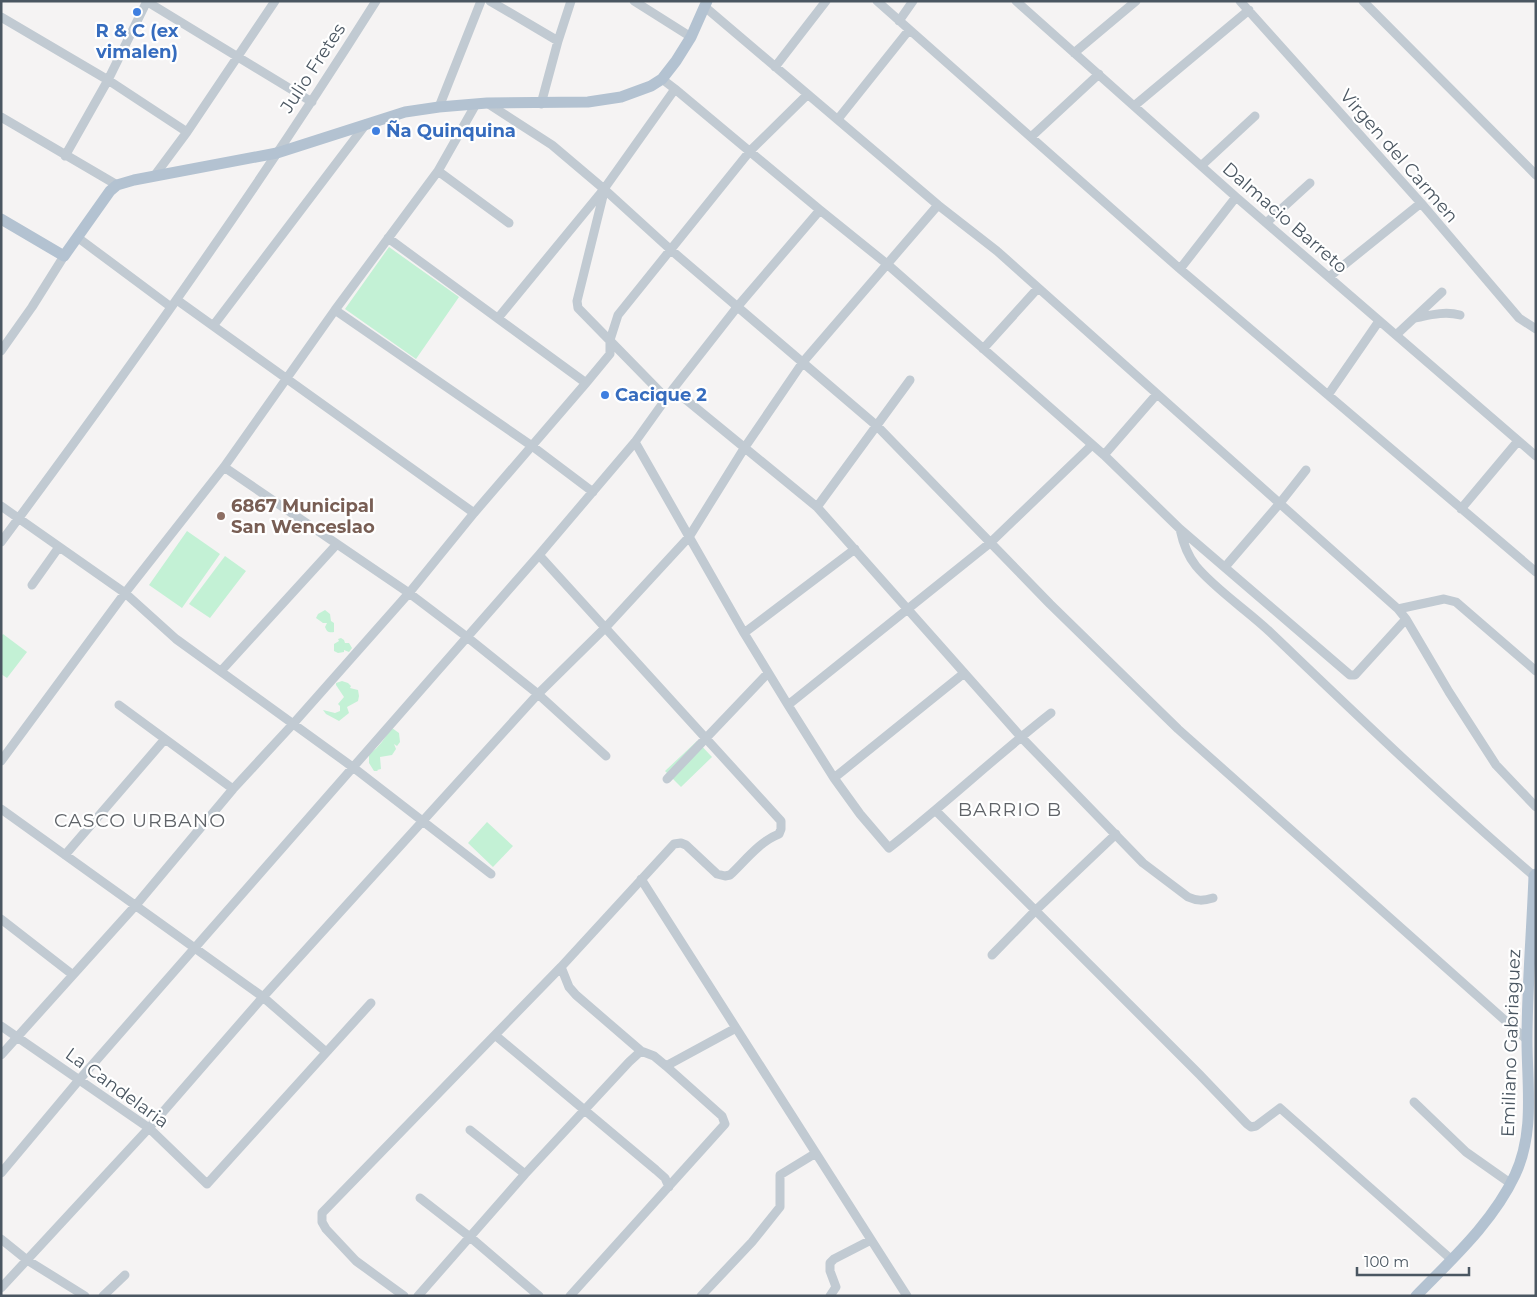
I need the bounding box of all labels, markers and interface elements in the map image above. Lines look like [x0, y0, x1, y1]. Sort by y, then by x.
marker: R & C (ex vimalen) [131, 6, 143, 18]
street label: Julio Fretes [275, 19, 350, 118]
place label: R & C (ex vimalen) [95, 20, 179, 63]
street label: Virgen del Carmen [1335, 85, 1463, 227]
place label: Ña Quinquina [386, 120, 516, 142]
marker: Ña Quinquina [370, 125, 382, 137]
street label: Dalmacio Barreto [1218, 158, 1352, 278]
place label: Cacique 2 [615, 384, 707, 406]
marker: Cacique 2 [599, 389, 611, 401]
place label: 6867 Municipal San Wenceslao [231, 495, 375, 538]
marker: 6867 Municipal San Wenceslao [215, 510, 227, 522]
district label: BARRIO B [958, 798, 1062, 821]
district label: CASCO URBANO [54, 809, 226, 832]
street label: Emiliano Gabriaguez [1497, 949, 1525, 1137]
street label: La Candelaria [61, 1043, 173, 1133]
scale bar [1357, 1244, 1470, 1276]
text: 100 m [1364, 1252, 1409, 1271]

